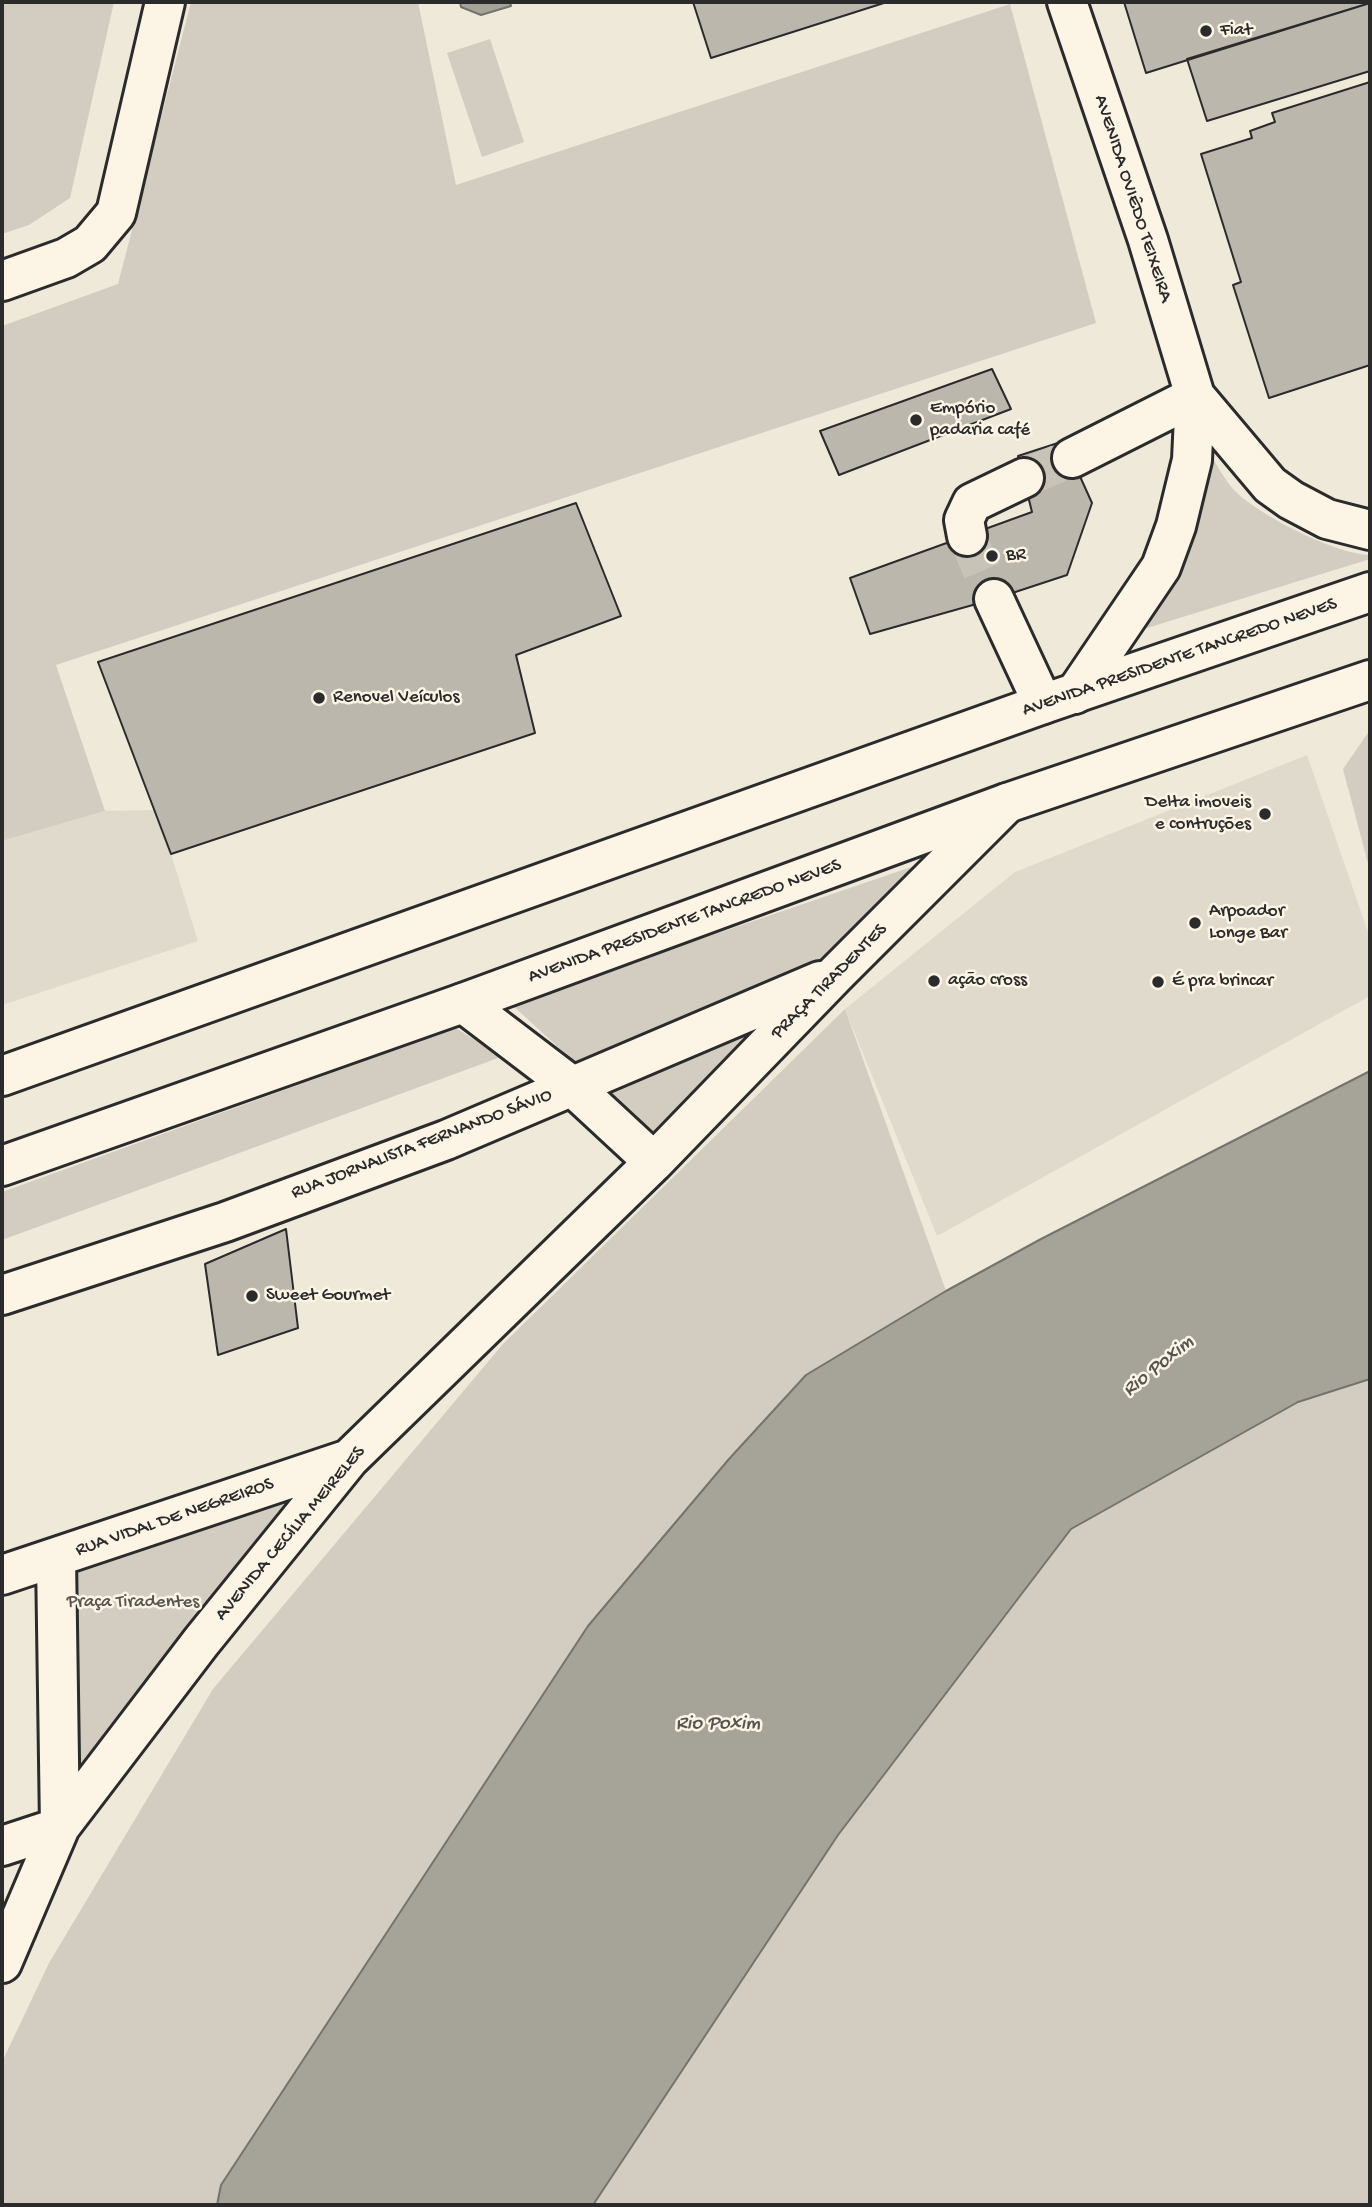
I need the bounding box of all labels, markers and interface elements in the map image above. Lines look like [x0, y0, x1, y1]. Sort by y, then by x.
place label: Fiat [1220, 20, 1252, 42]
marker: Fiat [1198, 23, 1214, 39]
street label: AVENIDA OVIÊDO TEIXEIRA [1088, 92, 1176, 306]
place label: Empório padaria café [930, 398, 1030, 442]
marker: Empório padaria café [908, 412, 924, 428]
place label: BR [1006, 545, 1026, 567]
marker: BR [984, 548, 1000, 564]
street label: AVENIDA PRESIDENTE TANCREDO NEVES [1020, 593, 1340, 723]
place label: Renovel Veículos [333, 687, 459, 709]
marker: Renovel Veículos [311, 690, 327, 706]
place label: Delta imoveis e contruções [1145, 792, 1251, 836]
marker: Delta imoveis e contruções [1257, 806, 1273, 822]
street label: AVENIDA PRESIDENTE TANCREDO NEVES [525, 855, 845, 989]
place label: Arpoador Longe Bar [1209, 901, 1287, 945]
marker: Arpoador Longe Bar [1187, 915, 1203, 931]
street label: PRAÇA TIRADENTES [767, 919, 893, 1045]
place label: ação cross [948, 970, 1027, 992]
place label: É pra brincar [1172, 971, 1273, 993]
marker: ação cross [926, 973, 942, 989]
marker: É pra brincar [1150, 974, 1166, 990]
street label: RUA JORNALISTA FERNANDO SÁVIO [288, 1085, 556, 1205]
place label: Sweet Gourmet [266, 1285, 390, 1307]
marker: Sweet Gourmet [244, 1288, 260, 1304]
water label: Rio Poxim [1118, 1331, 1200, 1403]
street label: AVENIDA CECÍLIA MEIRELES [211, 1442, 371, 1626]
street label: RUA VIDAL DE NEGREIROS [73, 1473, 277, 1563]
park label: Praça Tiradentes [67, 1592, 199, 1614]
water label: Rio Poxim [676, 1712, 760, 1738]

